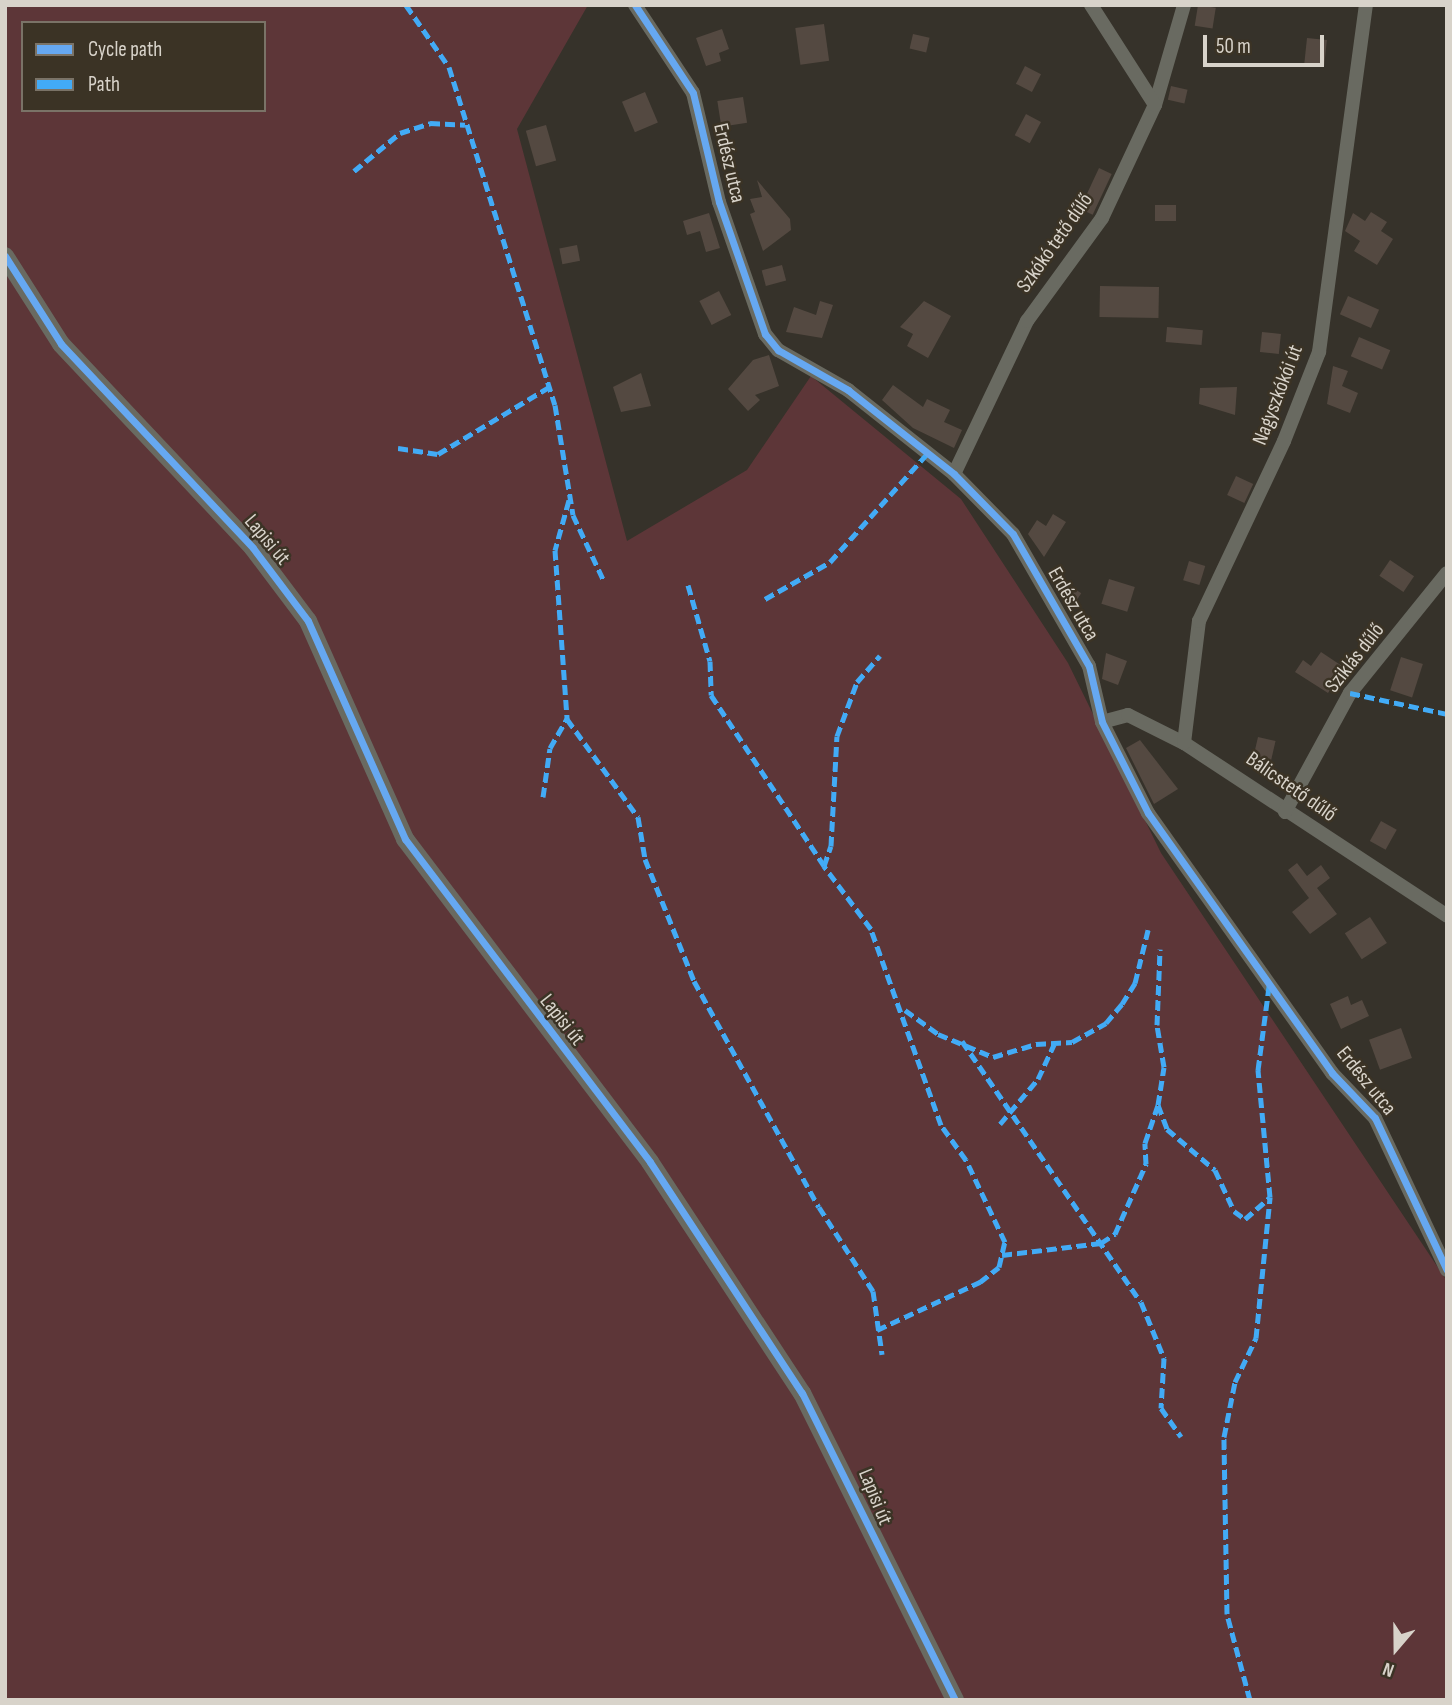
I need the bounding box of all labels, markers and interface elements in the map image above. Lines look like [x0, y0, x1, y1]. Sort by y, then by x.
legend [21, 21, 266, 112]
scale bar [1207, 21, 1328, 65]
text: 50 m [1216, 34, 1251, 59]
text: Cycle path [88, 37, 162, 62]
text: Path [88, 72, 120, 97]
street label: Erdész utca [708, 121, 750, 205]
street label: Szkókó tető dűlő [1012, 188, 1098, 298]
street label: Nagyszkókói út [1247, 341, 1309, 449]
street label: Lapisi út [239, 510, 295, 570]
street label: Erdész utca [1042, 563, 1104, 645]
street label: Sziklás dűlő [1320, 618, 1390, 698]
street label: Bálicstető dűlő [1241, 747, 1341, 827]
street label: Lapisi út [534, 989, 590, 1051]
street label: Erdész utca [1331, 1042, 1401, 1120]
street label: Lapisi út [852, 1465, 898, 1529]
north arrow [1361, 1614, 1431, 1684]
text: N [1380, 1657, 1397, 1682]

